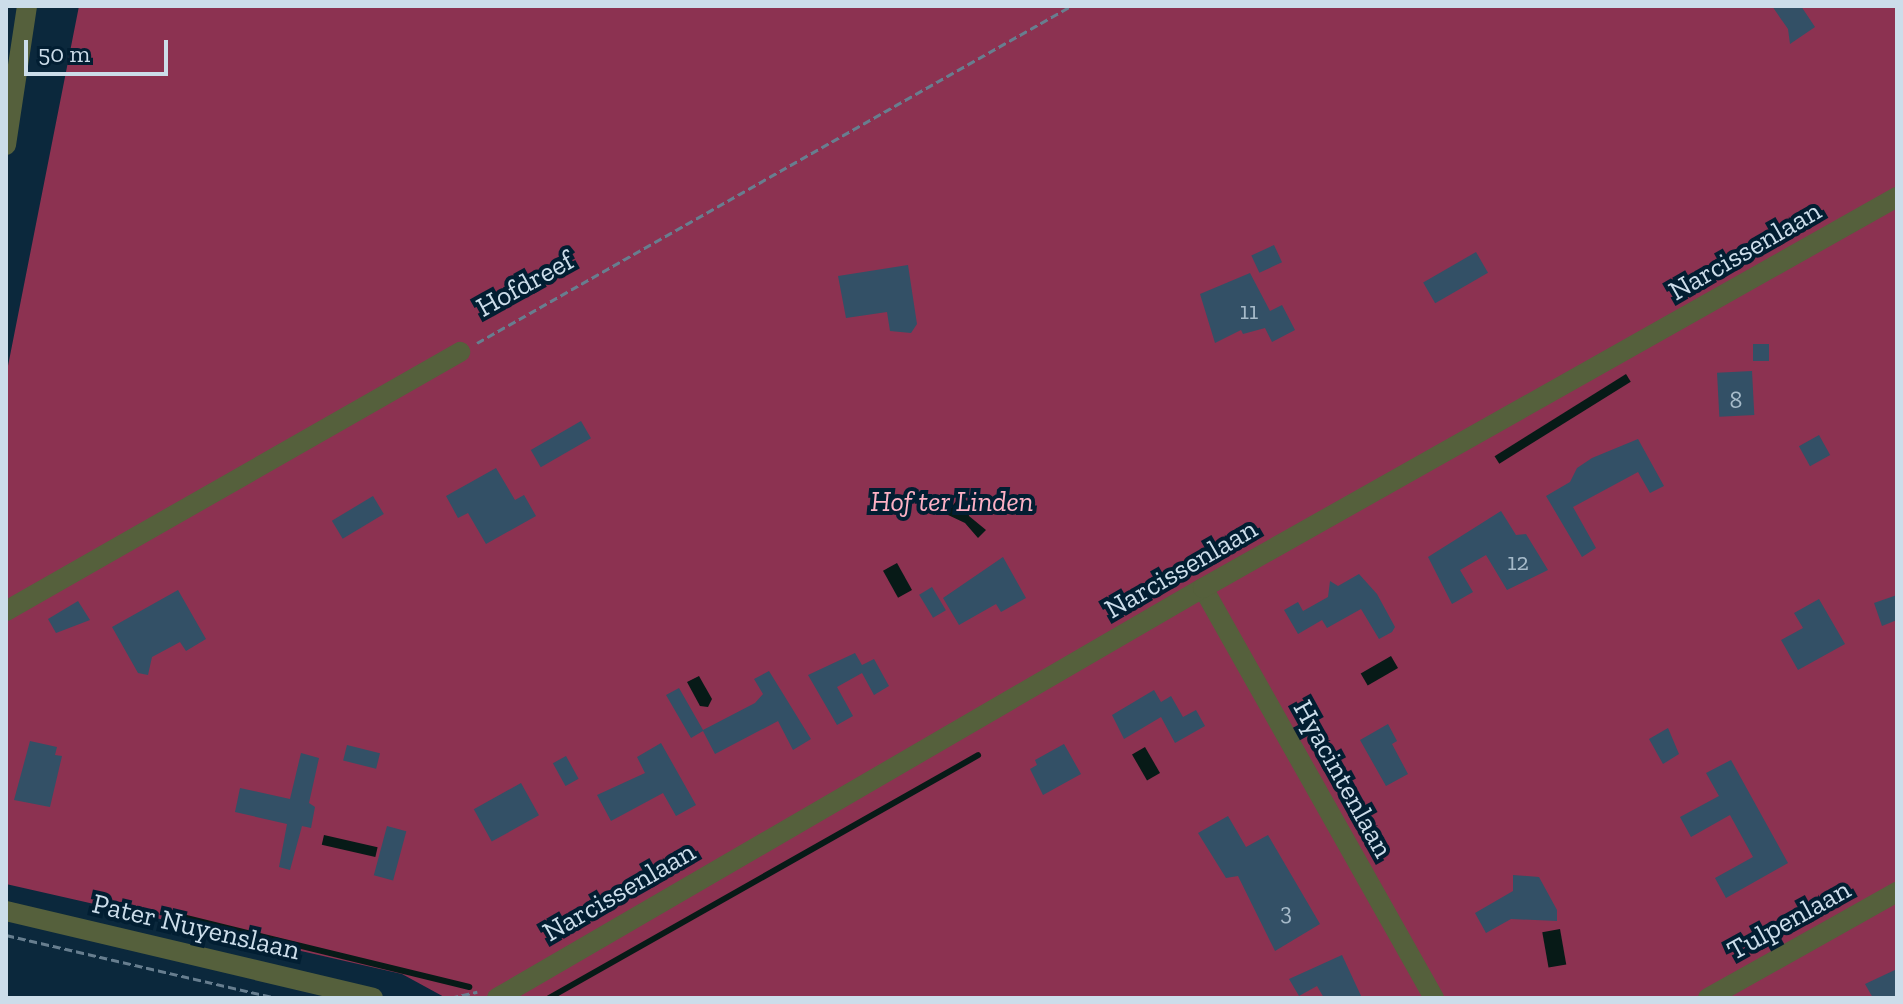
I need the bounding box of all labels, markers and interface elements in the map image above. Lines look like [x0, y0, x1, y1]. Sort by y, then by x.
scale bar [28, 24, 172, 74]
text: 50 m [38, 39, 90, 68]
street label: Narcissenlaan [1663, 194, 1827, 308]
street label: Hofdreef [470, 244, 580, 324]
house number: 11 [1240, 297, 1258, 325]
house number: 8 [1730, 386, 1742, 414]
park label: Hof ter Linden [870, 485, 1034, 519]
street label: Narcissenlaan [1099, 512, 1263, 626]
house number: 12 [1507, 548, 1529, 576]
street label: Hyacintenlaan [1286, 694, 1400, 864]
street label: Narcissenlaan [537, 835, 701, 949]
street label: Tulpenlaan [1722, 872, 1856, 968]
street label: Pater Nuyenslaan [89, 887, 303, 967]
house number: 3 [1280, 898, 1292, 926]

